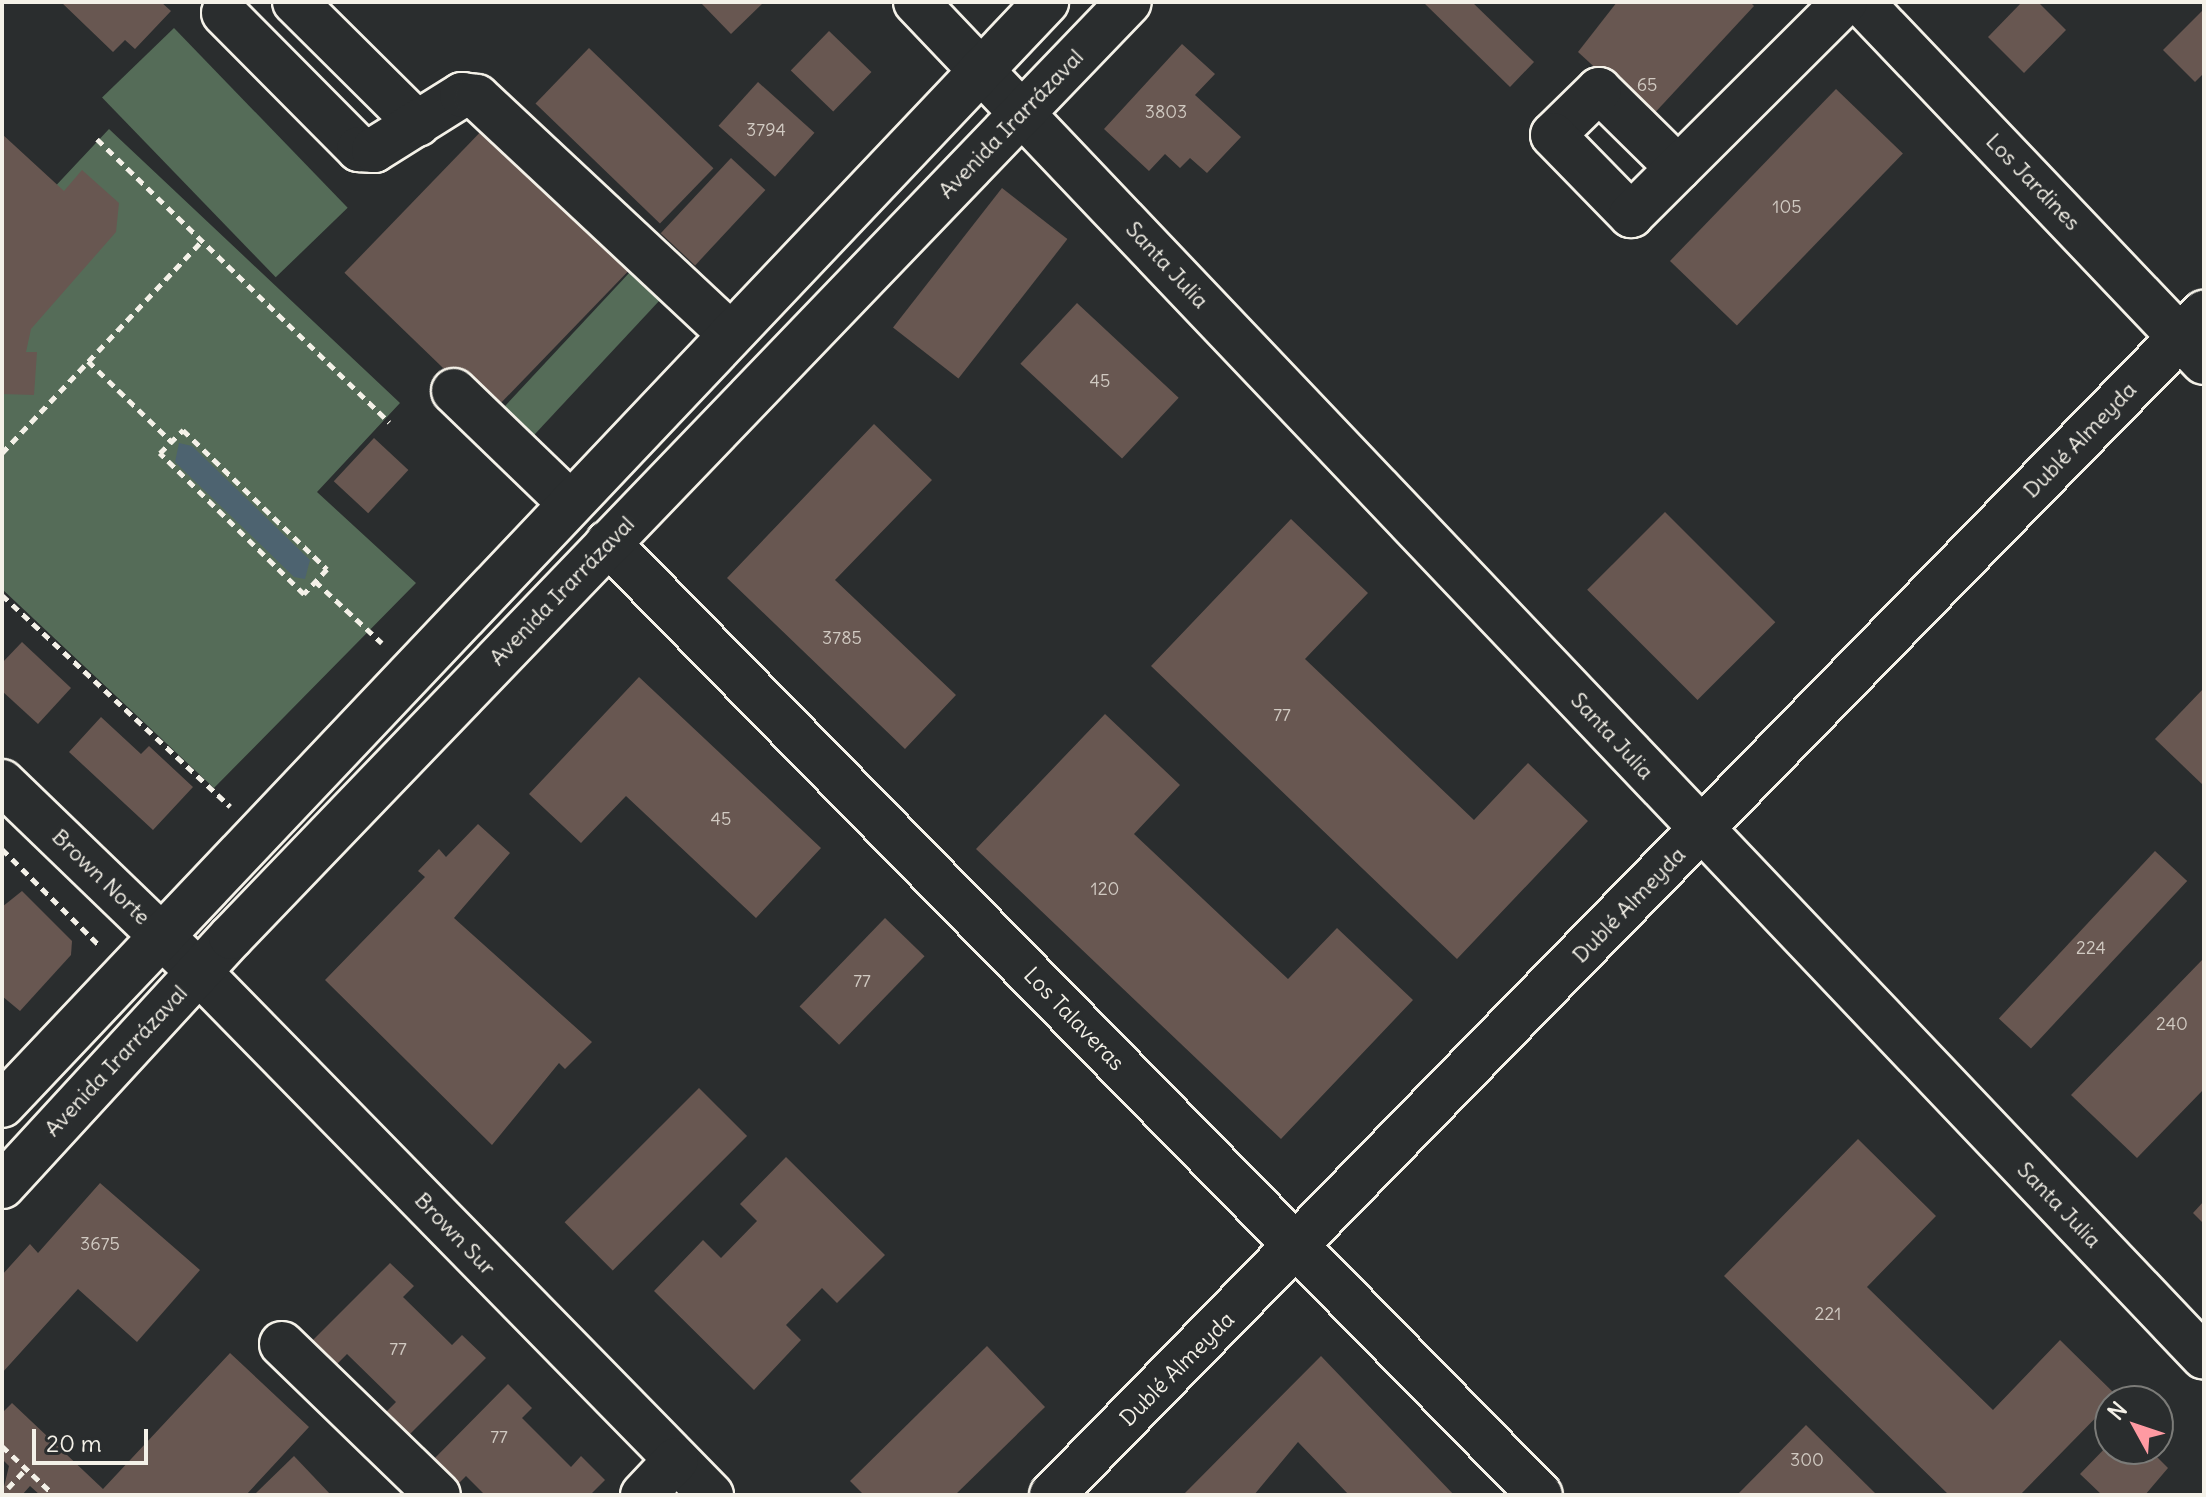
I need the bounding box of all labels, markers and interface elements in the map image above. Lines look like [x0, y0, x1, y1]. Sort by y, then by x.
street label: Avenida Irarrázaval [933, 44, 1089, 204]
house number: 65 [1637, 74, 1657, 96]
house number: 3803 [1145, 101, 1187, 123]
house number: 3794 [746, 119, 786, 141]
street label: Los Jardines [1980, 128, 2086, 236]
house number: 105 [1772, 196, 1802, 218]
street label: Santa Julia [1120, 216, 1214, 314]
house number: 45 [1090, 370, 1110, 392]
street label: Dublé Almeyda [2018, 377, 2142, 503]
street label: Avenida Irarrázaval [484, 511, 640, 671]
house number: 3785 [822, 627, 862, 649]
street label: Santa Julia [1565, 687, 1659, 785]
house number: 77 [1273, 704, 1291, 726]
house number: 45 [711, 808, 731, 830]
street label: Brown Norte [46, 824, 156, 930]
street label: Dublé Almeyda [1567, 842, 1691, 968]
house number: 120 [1091, 878, 1119, 900]
house number: 224 [2076, 937, 2106, 959]
street label: Los Talaveras [1018, 962, 1130, 1076]
house number: 77 [853, 970, 871, 992]
street label: Avenida Irarrázaval [39, 980, 193, 1142]
house number: 240 [2156, 1013, 2188, 1035]
street label: Santa Julia [2012, 1157, 2106, 1253]
street label: Brown Sur [409, 1187, 501, 1281]
house number: 3675 [80, 1233, 120, 1255]
house number: 221 [1815, 1303, 1841, 1325]
street label: Dublé Almeyda [1114, 1306, 1240, 1432]
house number: 77 [389, 1338, 407, 1360]
north arrow [2094, 1385, 2174, 1465]
text: N [2102, 1396, 2133, 1426]
scale bar [36, 1413, 152, 1463]
house number: 77 [490, 1426, 508, 1448]
text: 20 m [46, 1428, 102, 1458]
house number: 300 [1790, 1449, 1824, 1471]

